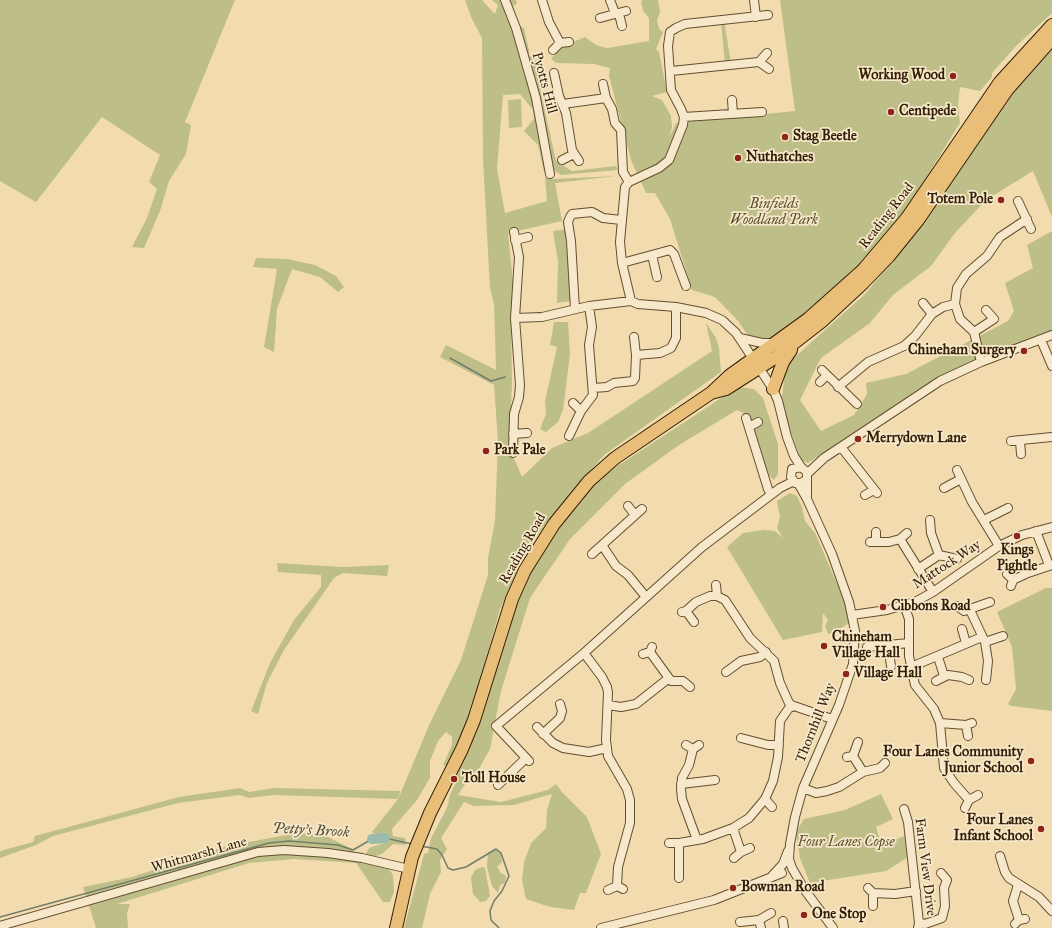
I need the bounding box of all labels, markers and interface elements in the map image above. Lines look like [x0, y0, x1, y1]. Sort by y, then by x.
street label: Pyotts Hill [528, 50, 560, 116]
place label: Working Wood [859, 68, 945, 84]
marker: Working Wood [948, 71, 958, 81]
place label: Centipede [899, 104, 956, 120]
marker: Centipede [886, 107, 896, 117]
place label: Stag Beetle [793, 129, 857, 145]
marker: Stag Beetle [780, 132, 790, 142]
place label: Nuthatches [746, 150, 813, 166]
marker: Nuthatches [733, 153, 743, 163]
street label: Reading Road [856, 180, 918, 252]
place label: Totem Pole [927, 192, 993, 208]
marker: Totem Pole [996, 195, 1006, 205]
park label: Binfields Woodland Park [730, 197, 818, 230]
place label: Chineham Surgery [908, 343, 1016, 359]
marker: Chineham Surgery [1019, 346, 1029, 356]
place label: Merrydown Lane [866, 431, 967, 447]
marker: Merrydown Lane [853, 434, 863, 444]
place label: Park Pale [494, 443, 546, 459]
marker: Park Pale [481, 446, 491, 456]
street label: Reading Road [496, 510, 550, 588]
marker: Kings Pightle [1012, 531, 1022, 541]
street label: Mattock Way [910, 537, 984, 593]
place label: Kings Pightle [997, 543, 1037, 576]
place label: Cibbons Road [891, 599, 971, 615]
marker: Cibbons Road [878, 602, 888, 612]
place label: Chineham Village Hall [832, 630, 900, 662]
marker: Chineham Village Hall [819, 641, 829, 651]
place label: Village Hall [854, 666, 922, 682]
marker: Village Hall [841, 669, 851, 679]
street label: Thornhill Way [792, 681, 840, 765]
place label: Four Lanes Community Junior School [883, 745, 1023, 778]
marker: Four Lanes Community Junior School [1026, 756, 1036, 766]
place label: Toll House [462, 771, 526, 787]
marker: Toll House [449, 774, 459, 784]
place label: Four Lanes Infant School [954, 813, 1033, 846]
street label: Farm View Drive [911, 817, 939, 917]
water label: Petty's Brook [272, 820, 350, 842]
marker: Four Lanes Infant School [1036, 824, 1046, 834]
street label: Whitmarsh Lane [149, 833, 249, 877]
park label: Four Lanes Copse [798, 835, 894, 851]
place label: Bowman Road [741, 880, 825, 896]
marker: Bowman Road [728, 883, 738, 893]
place label: One Stop [812, 907, 866, 923]
marker: One Stop [799, 910, 809, 920]

